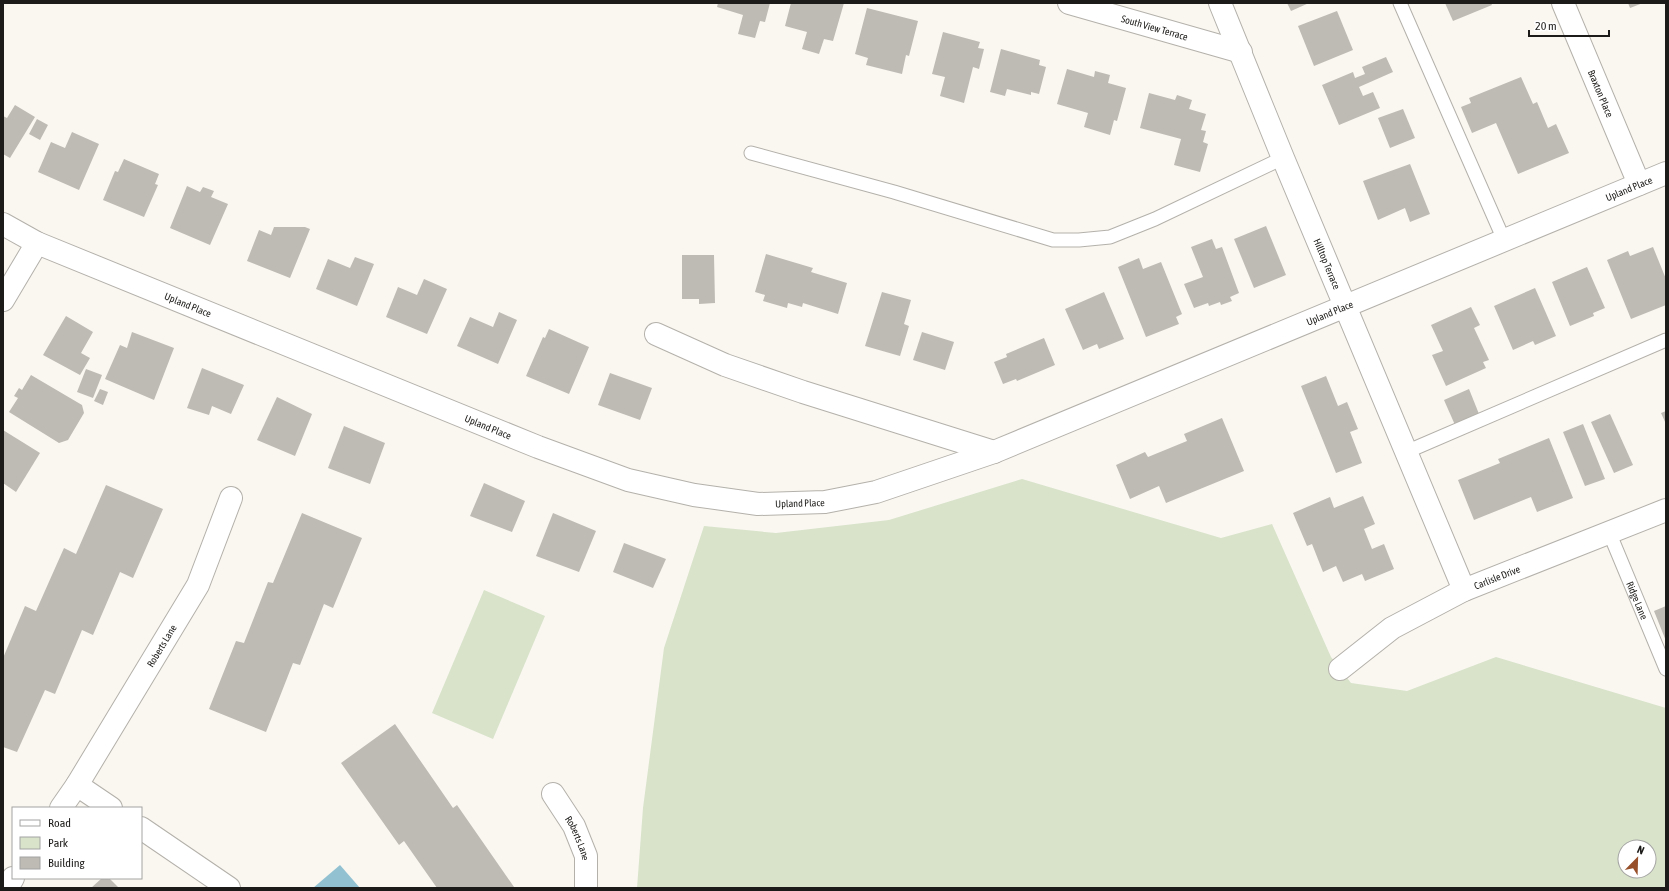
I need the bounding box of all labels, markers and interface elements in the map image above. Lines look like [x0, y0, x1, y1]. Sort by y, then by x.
scale bar [1529, 12, 1609, 38]
street label: South View Terrace [1120, 13, 1190, 43]
text: 20 m [1535, 19, 1557, 33]
street label: Braxton Place [1586, 68, 1615, 119]
street label: Upland Place [1604, 174, 1654, 203]
street label: Hilltop Terrace [1311, 237, 1343, 291]
street label: Upland Place [163, 291, 213, 320]
street label: Upland Place [1305, 298, 1355, 328]
street label: Upland Place [463, 413, 513, 442]
street label: Upland Place [775, 497, 825, 509]
street label: Carlisle Drive [1472, 563, 1522, 591]
street label: Ridge Lane [1624, 580, 1650, 622]
street label: Roberts Lane [145, 622, 179, 669]
legend [12, 807, 142, 879]
street label: Roberts Lane [563, 814, 591, 861]
text: Road [48, 816, 71, 830]
text: Park [48, 836, 69, 850]
north arrow [1617, 839, 1657, 879]
text: N [1636, 843, 1646, 857]
text: Building [48, 856, 86, 870]

